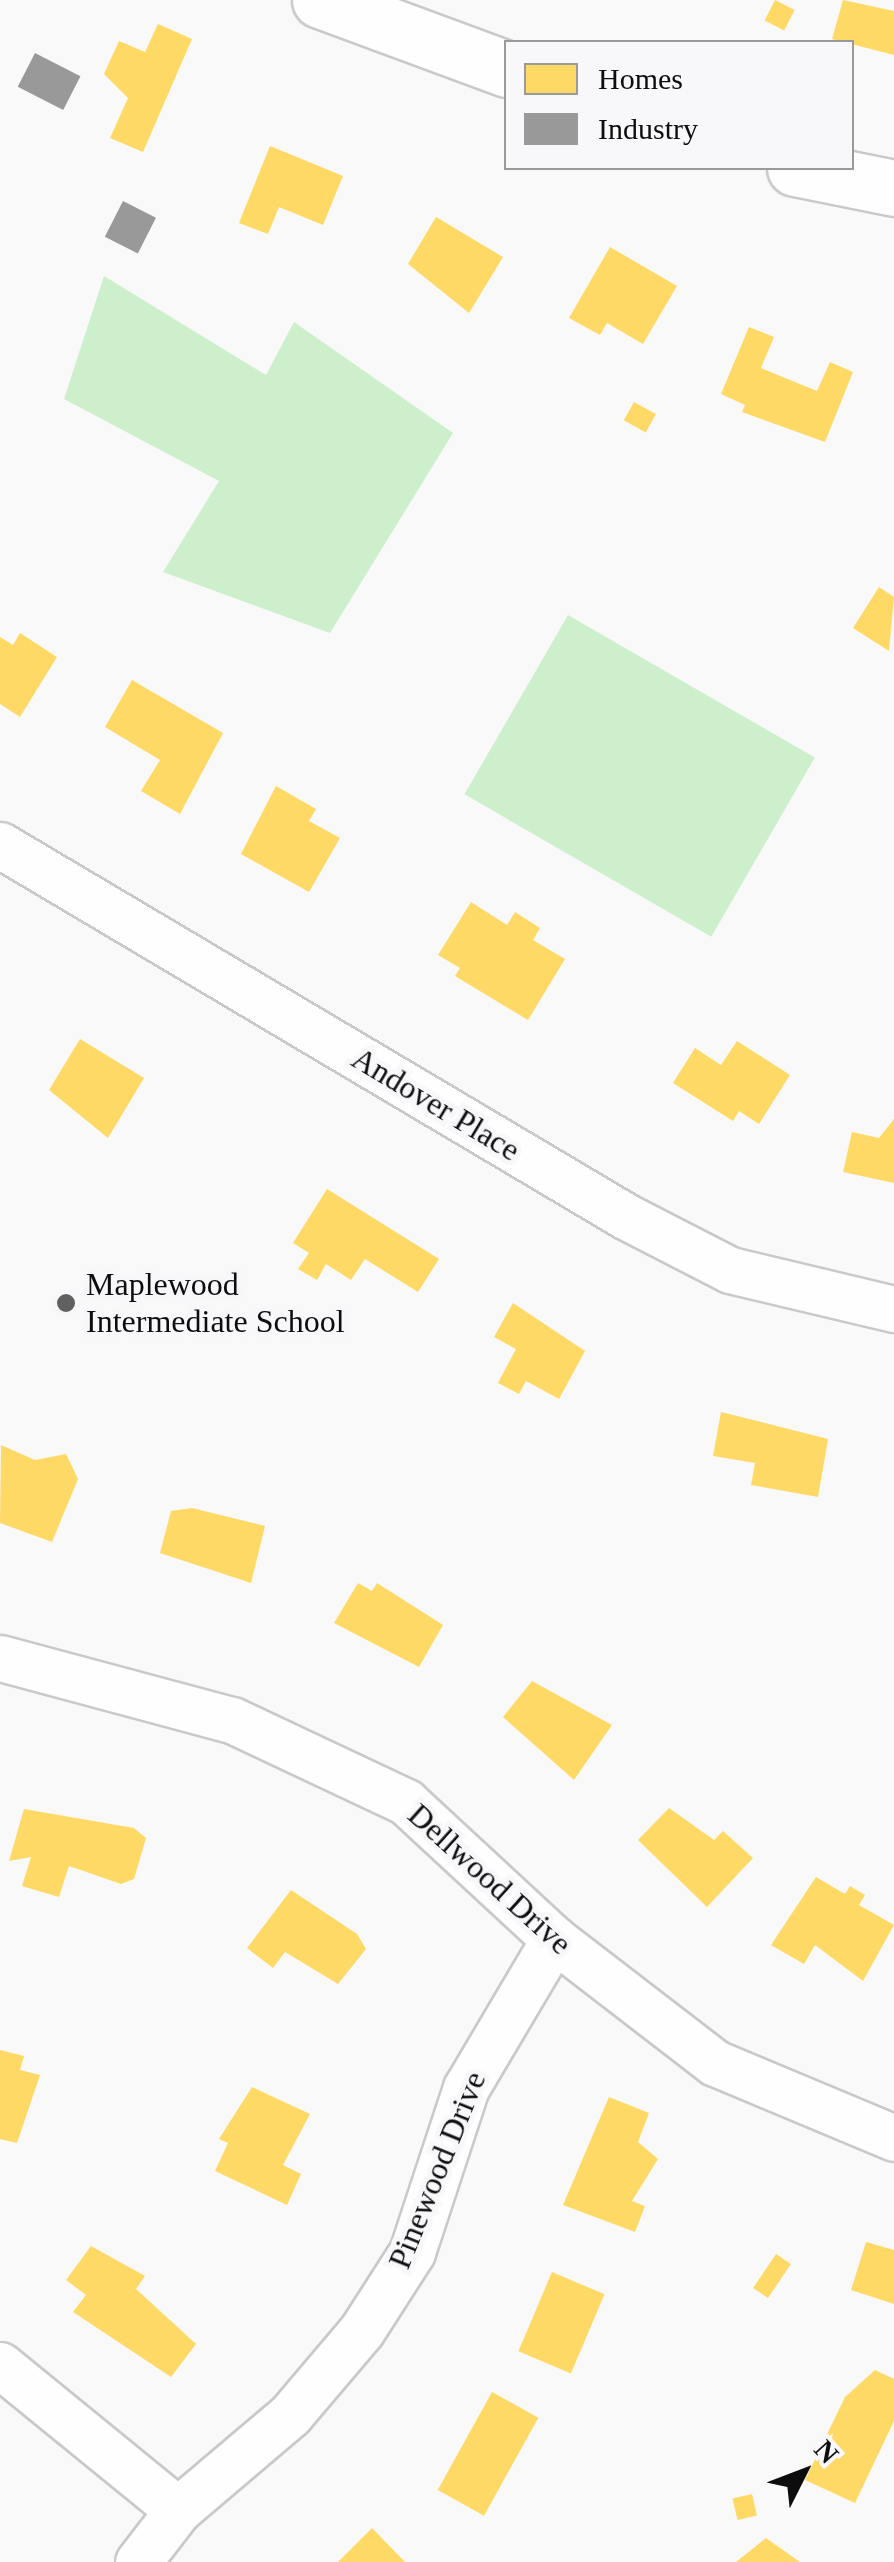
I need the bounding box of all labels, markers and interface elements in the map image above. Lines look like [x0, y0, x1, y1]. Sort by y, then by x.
legend [504, 40, 854, 170]
text: Homes [598, 62, 683, 95]
text: Industry [598, 112, 698, 145]
street label: Andover Place [345, 1039, 527, 1169]
place label: Maplewood Intermediate School [86, 1266, 345, 1341]
marker: Maplewood Intermediate School [55, 1292, 77, 1314]
street label: Dellwood Drive [400, 1795, 580, 1963]
street label: Pinewood Drive [380, 2066, 494, 2274]
north arrow [754, 2422, 854, 2522]
text: N [808, 2434, 845, 2469]

